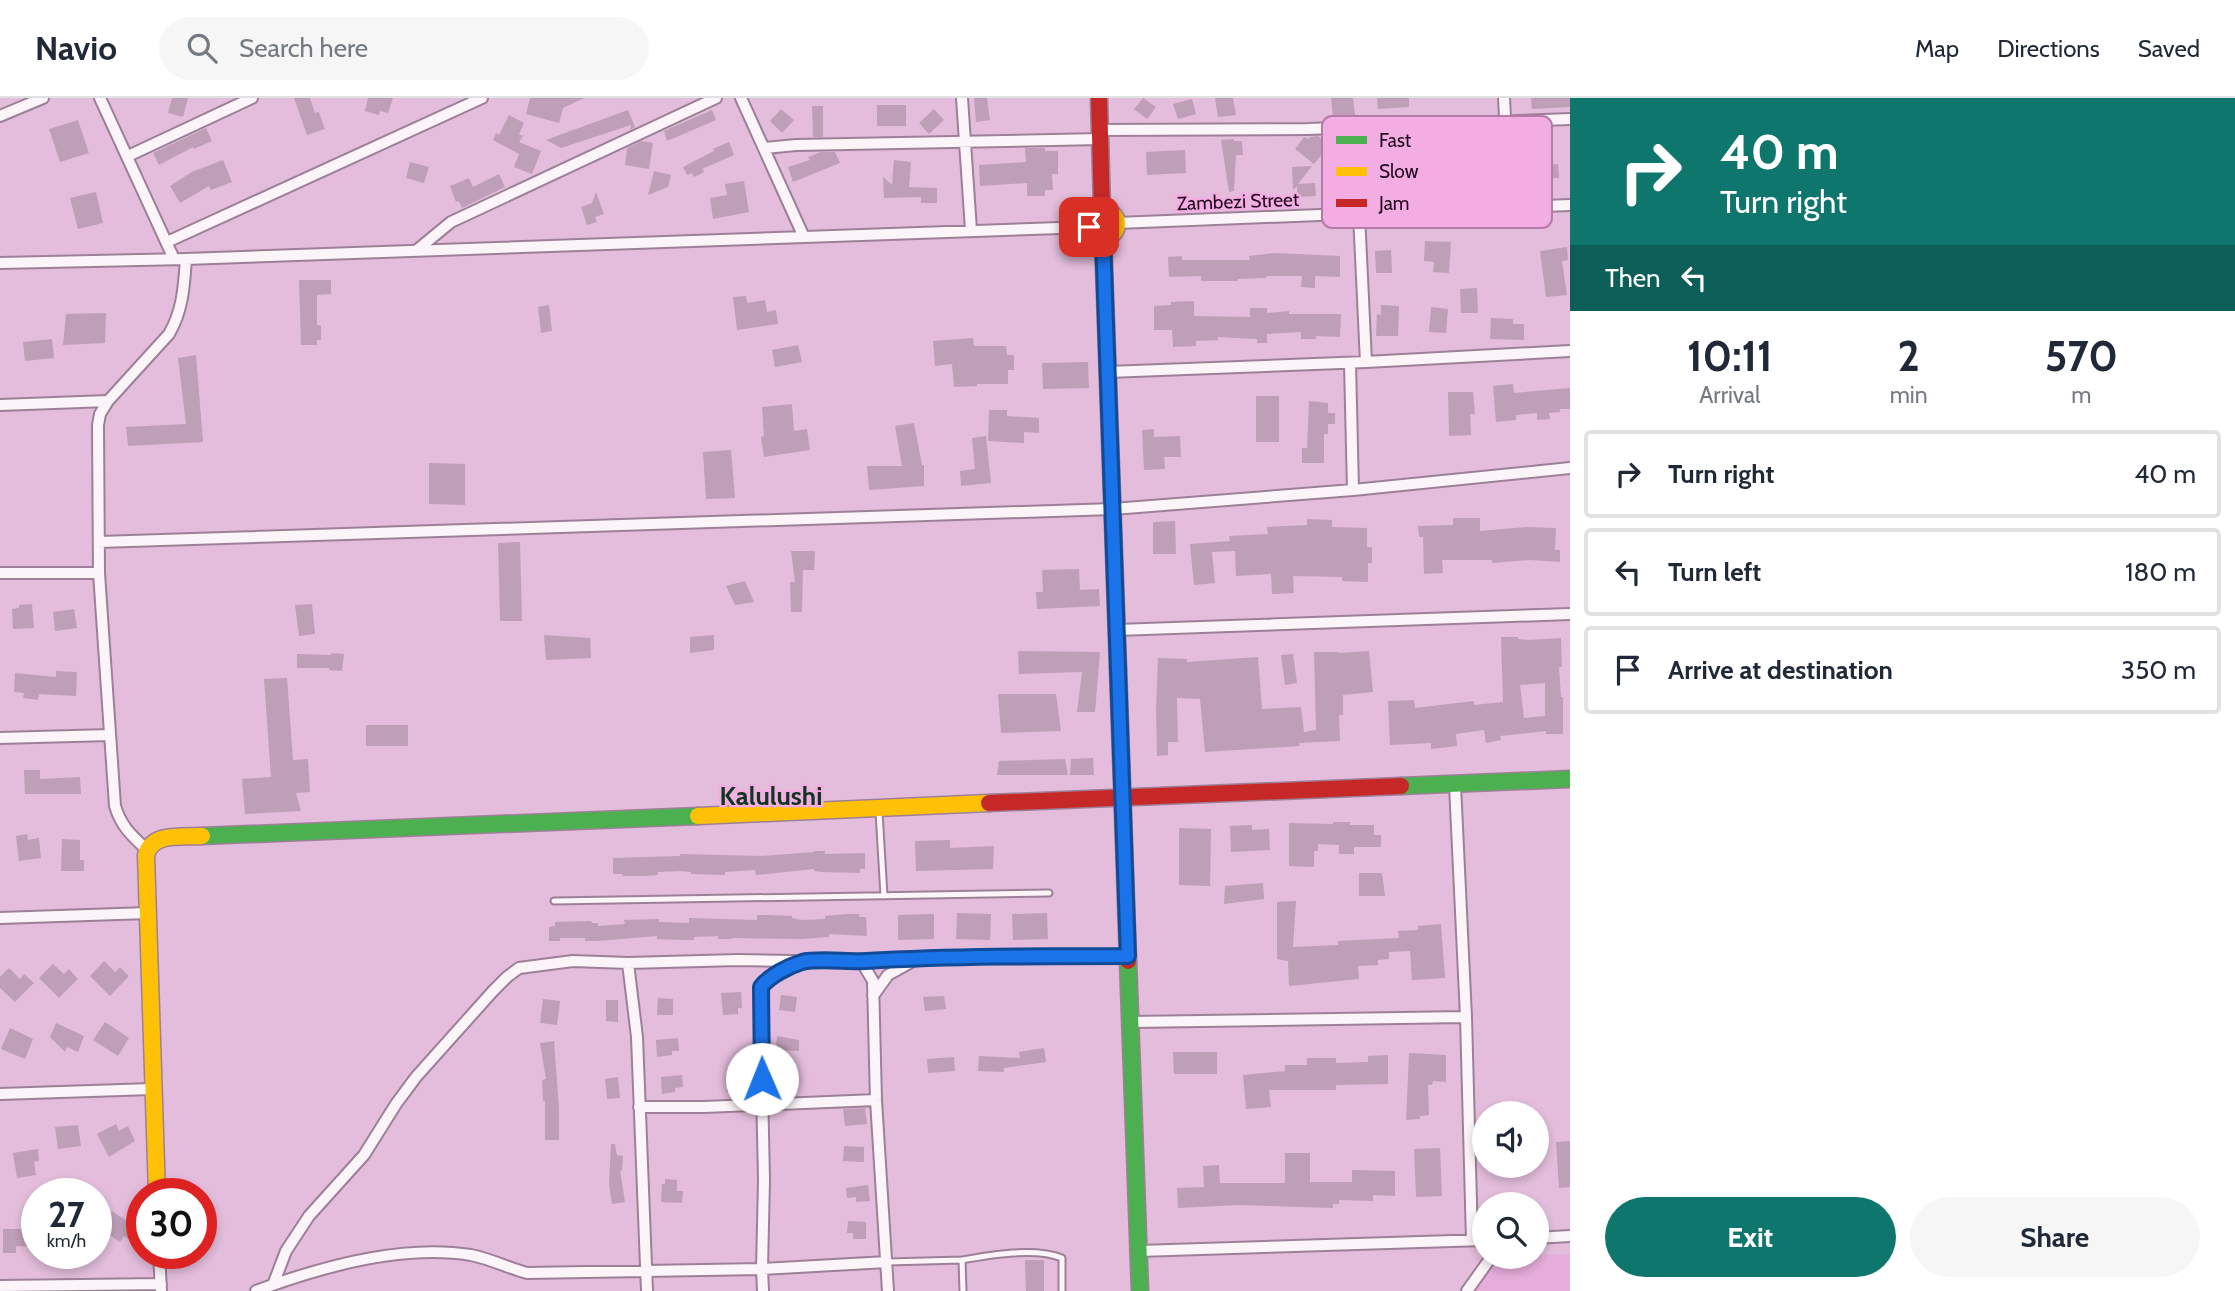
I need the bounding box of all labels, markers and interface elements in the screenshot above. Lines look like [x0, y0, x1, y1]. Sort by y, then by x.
search box [159, 17, 649, 80]
text: Navio [35, 28, 117, 68]
icon: search [183, 29, 221, 67]
text: Search here [239, 32, 368, 64]
text: Map [1915, 34, 1959, 63]
text: Directions [1997, 34, 2100, 63]
text: Saved [2138, 34, 2200, 63]
legend [1322, 116, 1552, 228]
text: 40 m [1720, 122, 1839, 181]
icon: right [1605, 126, 1696, 217]
text: Fast [1379, 129, 1412, 152]
text: Slow [1379, 160, 1419, 183]
text: Turn right [1720, 182, 1847, 221]
street label: Zambezi Street [1176, 188, 1300, 215]
text: Jam [1378, 192, 1409, 215]
pin [1059, 197, 1119, 257]
icon: arrive [1070, 208, 1108, 246]
icon: left [1675, 259, 1713, 297]
text: Then [1605, 262, 1661, 294]
text: 10:11 [1687, 330, 1773, 382]
text: 2 [1897, 330, 1920, 382]
text: 570 [2045, 330, 2118, 382]
text: Arrival [1699, 381, 1760, 409]
text: min [1890, 381, 1928, 409]
text: m [2071, 381, 2091, 409]
icon: right [1609, 455, 1647, 493]
text: Turn right [1668, 458, 1774, 490]
text: 40 m [2134, 458, 2196, 490]
icon: left [1609, 553, 1647, 591]
text: Turn left [1668, 556, 1761, 588]
text: 180 m [2125, 556, 2196, 588]
icon: arrive [1609, 651, 1647, 689]
text: Arrive at destination [1668, 654, 1893, 686]
text: 350 m [2121, 654, 2196, 686]
district label: Kalulushi [720, 780, 822, 812]
position arrow [725, 1042, 799, 1116]
map controls [1472, 1101, 1549, 1269]
button: sound [1472, 1101, 1549, 1178]
speed limit sign: 30 [126, 1178, 217, 1269]
button: search [1472, 1192, 1549, 1269]
text: 27 [48, 1193, 85, 1236]
button: Exit [1605, 1197, 1896, 1277]
button: Share [1910, 1197, 2200, 1277]
text: km/h [47, 1230, 86, 1252]

